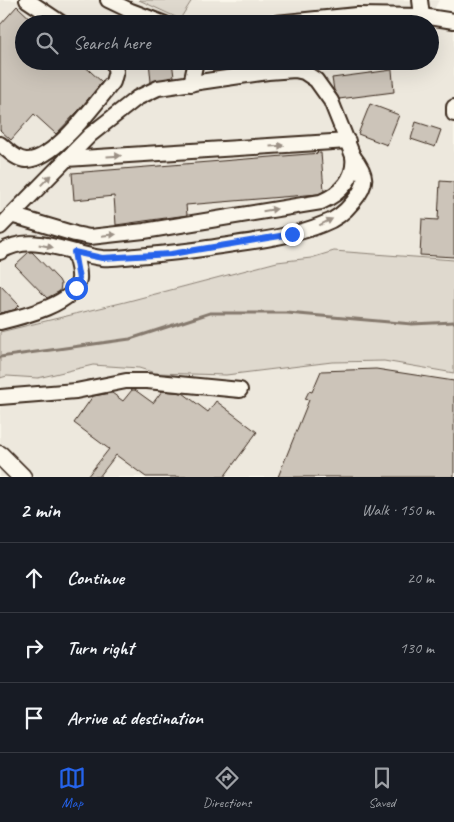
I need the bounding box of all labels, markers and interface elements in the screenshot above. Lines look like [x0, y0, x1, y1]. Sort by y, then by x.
search box [15, 15, 439, 70]
icon: search [33, 29, 61, 57]
text: Search here [73, 31, 150, 55]
one-way arrow [269, 141, 285, 149]
one-way arrow [107, 152, 123, 160]
one-way arrow [40, 174, 52, 186]
one-way arrow [262, 206, 278, 214]
one-way arrow [319, 218, 333, 226]
route end [281, 223, 304, 246]
one-way arrow [102, 231, 118, 239]
one-way arrow [39, 242, 55, 250]
route start [65, 277, 88, 300]
text: 2 min [20, 497, 60, 523]
text: Walk · 150 m [362, 500, 434, 520]
icon: ahead [20, 564, 48, 592]
text: Continue [67, 566, 124, 590]
text: 20 m [407, 568, 434, 588]
icon: right [20, 634, 48, 662]
text: Turn right [67, 636, 134, 660]
text: 130 m [400, 638, 434, 658]
icon: arrive [20, 704, 48, 732]
text: Arrive at destination [67, 706, 203, 730]
tab: Map [58, 764, 86, 811]
tab: Directions [203, 764, 251, 811]
tab: Saved [368, 764, 396, 811]

